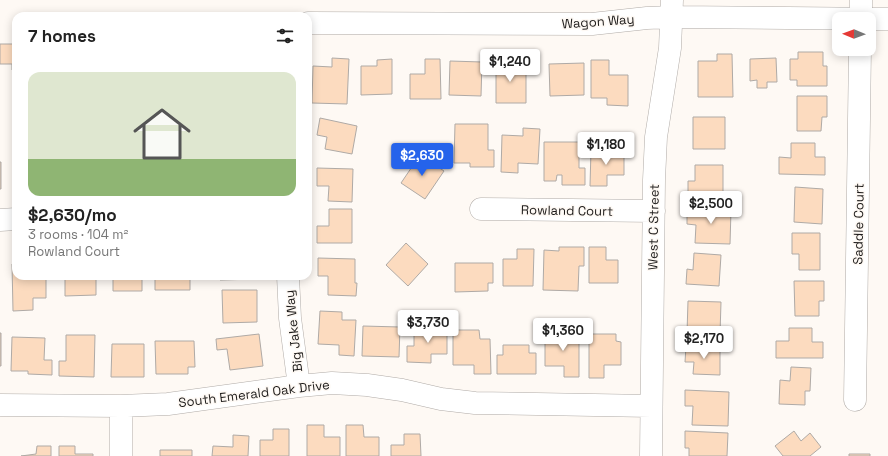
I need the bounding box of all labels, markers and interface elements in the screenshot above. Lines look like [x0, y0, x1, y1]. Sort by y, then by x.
street label: Wagon Way [561, 10, 635, 33]
north arrow [832, 12, 876, 56]
map controls [832, 12, 876, 56]
text: 7 homes [28, 25, 96, 47]
icon: filters [274, 25, 296, 47]
pin: $1,240 [477, 49, 543, 83]
text: $1,240 [489, 53, 531, 70]
icon: home [126, 98, 198, 170]
pin: $1,180 [573, 132, 639, 166]
text: $1,180 [586, 136, 626, 153]
pin: $2,630 [389, 143, 455, 177]
text: $2,630 [400, 147, 444, 164]
street label: Saddle Court [849, 183, 868, 265]
street label: West C Street [644, 184, 663, 270]
pin: $2,500 [678, 191, 744, 225]
text: $2,500 [689, 195, 733, 212]
street label: Rowland Court [521, 201, 613, 220]
text: $2,630/mo [28, 204, 117, 226]
text: 3 rooms · 104 m² [28, 226, 128, 243]
text: Rowland Court [28, 243, 120, 260]
street label: Big Jake Way [281, 289, 306, 373]
pin: $3,730 [395, 310, 461, 344]
text: $3,730 [407, 314, 449, 331]
pin: $1,360 [530, 318, 596, 352]
text: $1,360 [542, 322, 584, 339]
pin: $2,170 [671, 326, 737, 360]
text: $2,170 [684, 330, 724, 347]
street label: South Emerald Oak Drive [178, 376, 331, 411]

